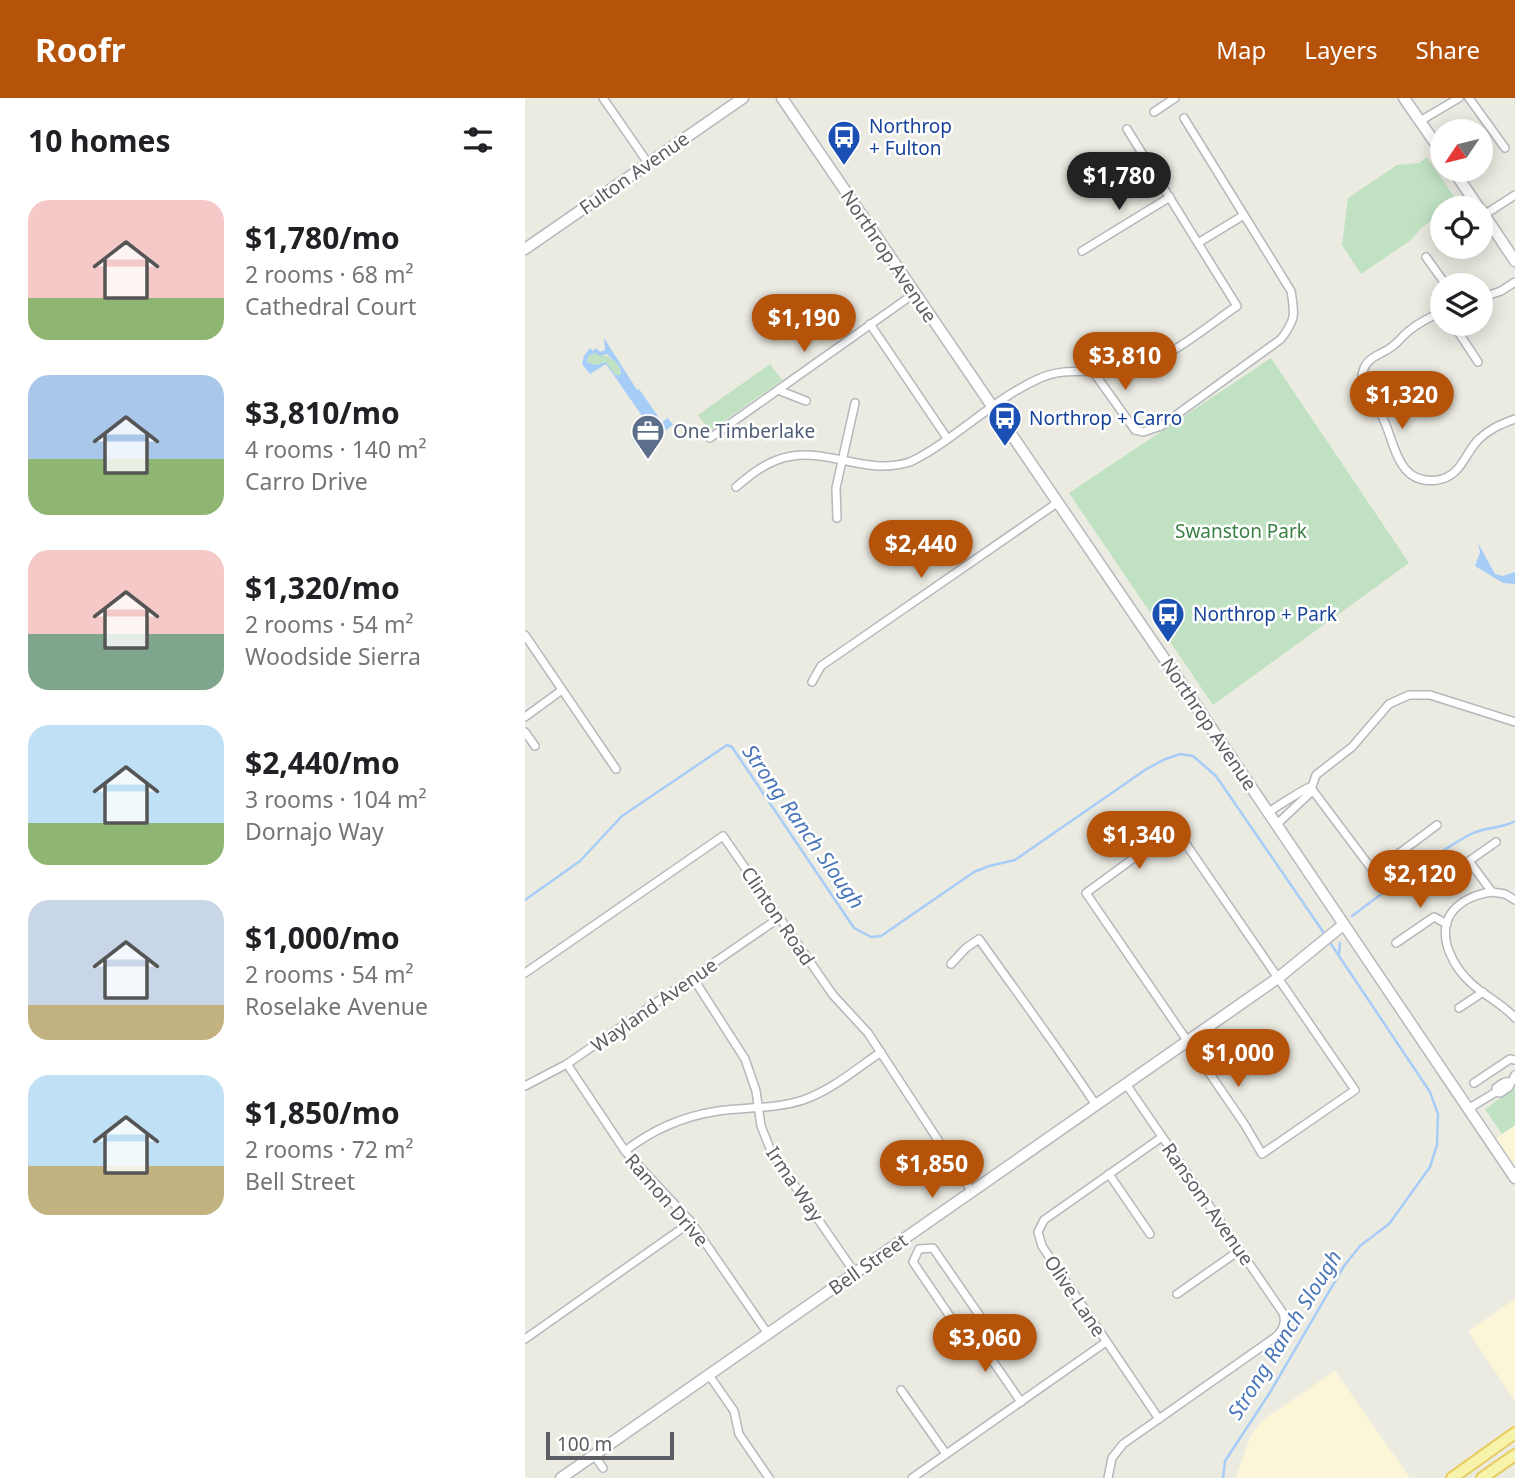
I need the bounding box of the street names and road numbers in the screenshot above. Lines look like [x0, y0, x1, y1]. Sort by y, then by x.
street label: Fulton Avenue [574, 126, 694, 220]
street label: Northrop Avenue [835, 185, 943, 327]
street label: Northrop Avenue [1155, 653, 1263, 795]
street label: Clinton Road [735, 861, 821, 971]
street label: Wayland Avenue [586, 952, 722, 1058]
street label: Ransom Avenue [1156, 1137, 1260, 1271]
street label: Irma Way [760, 1141, 830, 1227]
street label: Ramon Drive [619, 1148, 715, 1252]
street label: Bell Street [823, 1227, 913, 1301]
street label: Olive Lane [1038, 1250, 1112, 1342]

